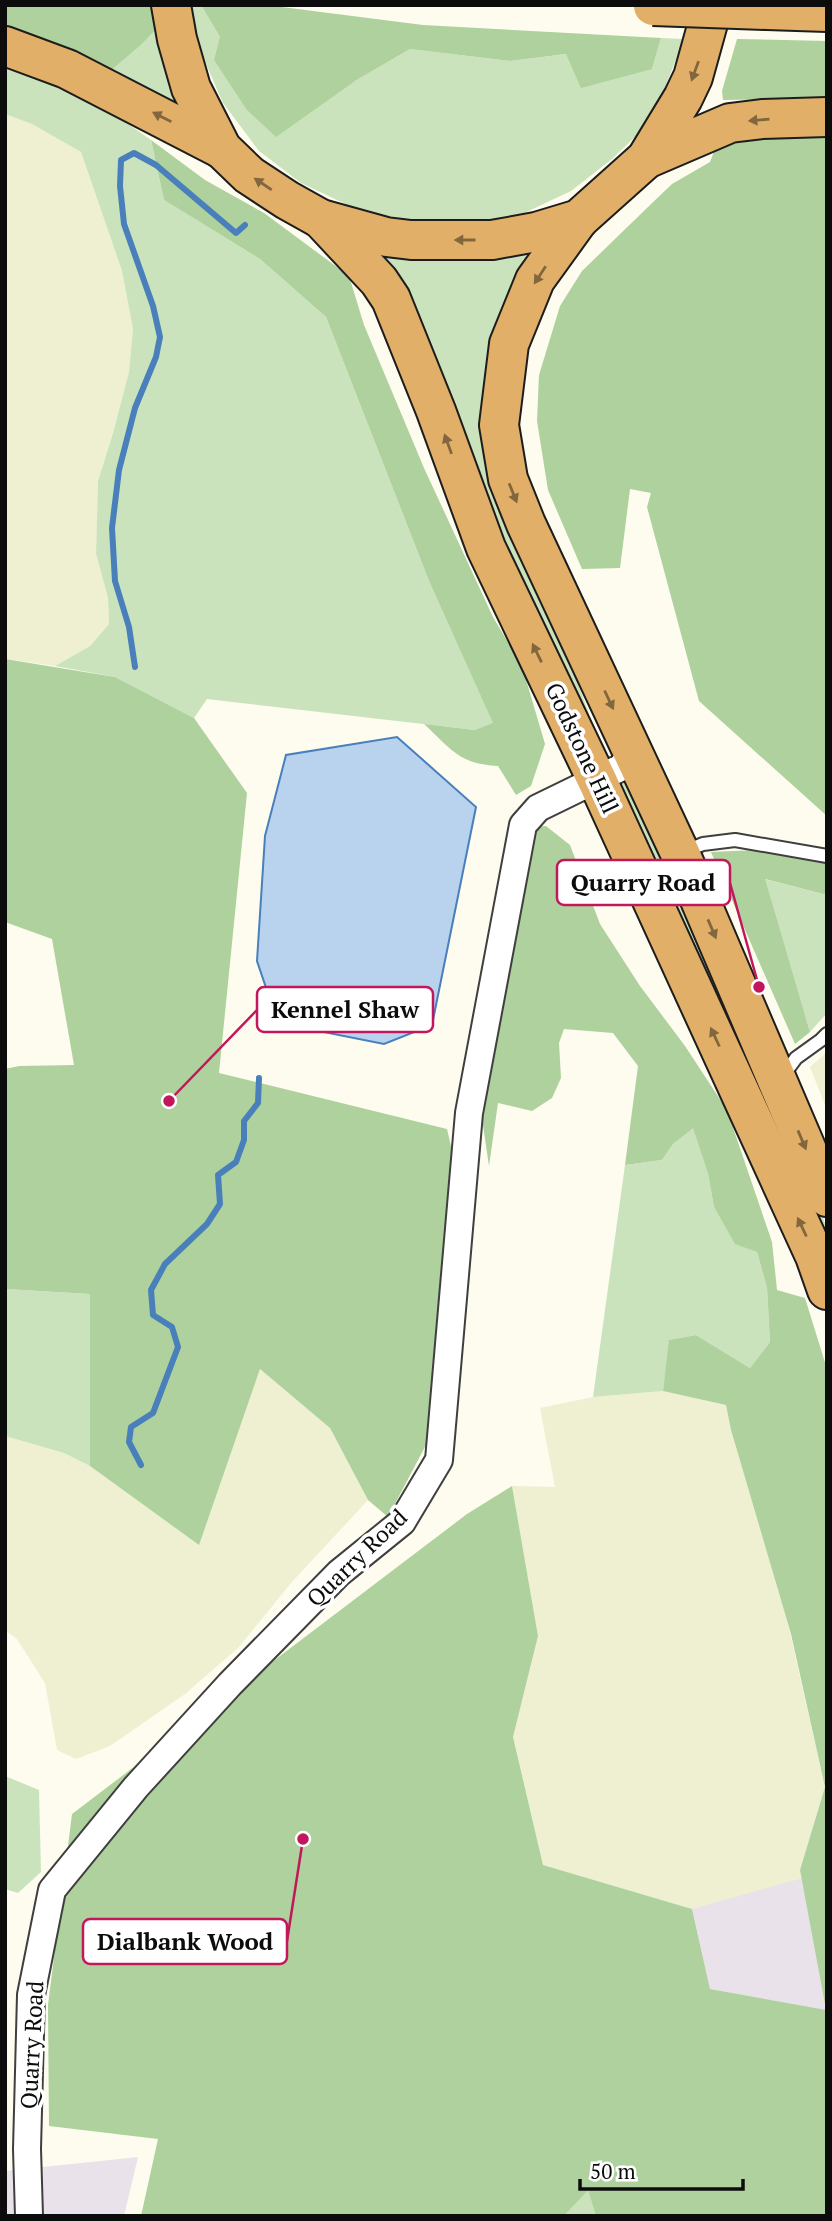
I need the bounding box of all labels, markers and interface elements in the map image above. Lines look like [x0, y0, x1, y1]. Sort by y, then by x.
one-way arrow [689, 60, 700, 81]
one-way arrow [151, 112, 171, 124]
one-way arrow [747, 115, 769, 126]
one-way arrow [253, 178, 273, 191]
one-way arrow [454, 234, 476, 246]
one-way arrow [534, 265, 547, 284]
one-way arrow [442, 433, 453, 454]
one-way arrow [508, 482, 519, 503]
one-way arrow [531, 643, 542, 663]
street label: Godstone Hill [539, 677, 626, 818]
one-way arrow [603, 689, 614, 710]
callout: Quarry Road [557, 860, 730, 905]
text: Quarry Road [571, 866, 716, 898]
one-way arrow [706, 919, 718, 939]
callout: Kennel Shaw [257, 987, 433, 1032]
text: Kennel Shaw [271, 993, 420, 1025]
one-way arrow [709, 1027, 721, 1047]
one-way arrow [797, 1129, 808, 1150]
one-way arrow [796, 1217, 808, 1237]
street label: Quarry Road [300, 1502, 414, 1613]
callout: Dialbank Wood [83, 1919, 287, 1964]
text: Dialbank Wood [97, 1925, 274, 1957]
street label: Quarry Road [13, 1980, 50, 2110]
scale bar [580, 2148, 743, 2192]
text: 50 m [590, 2157, 636, 2185]

